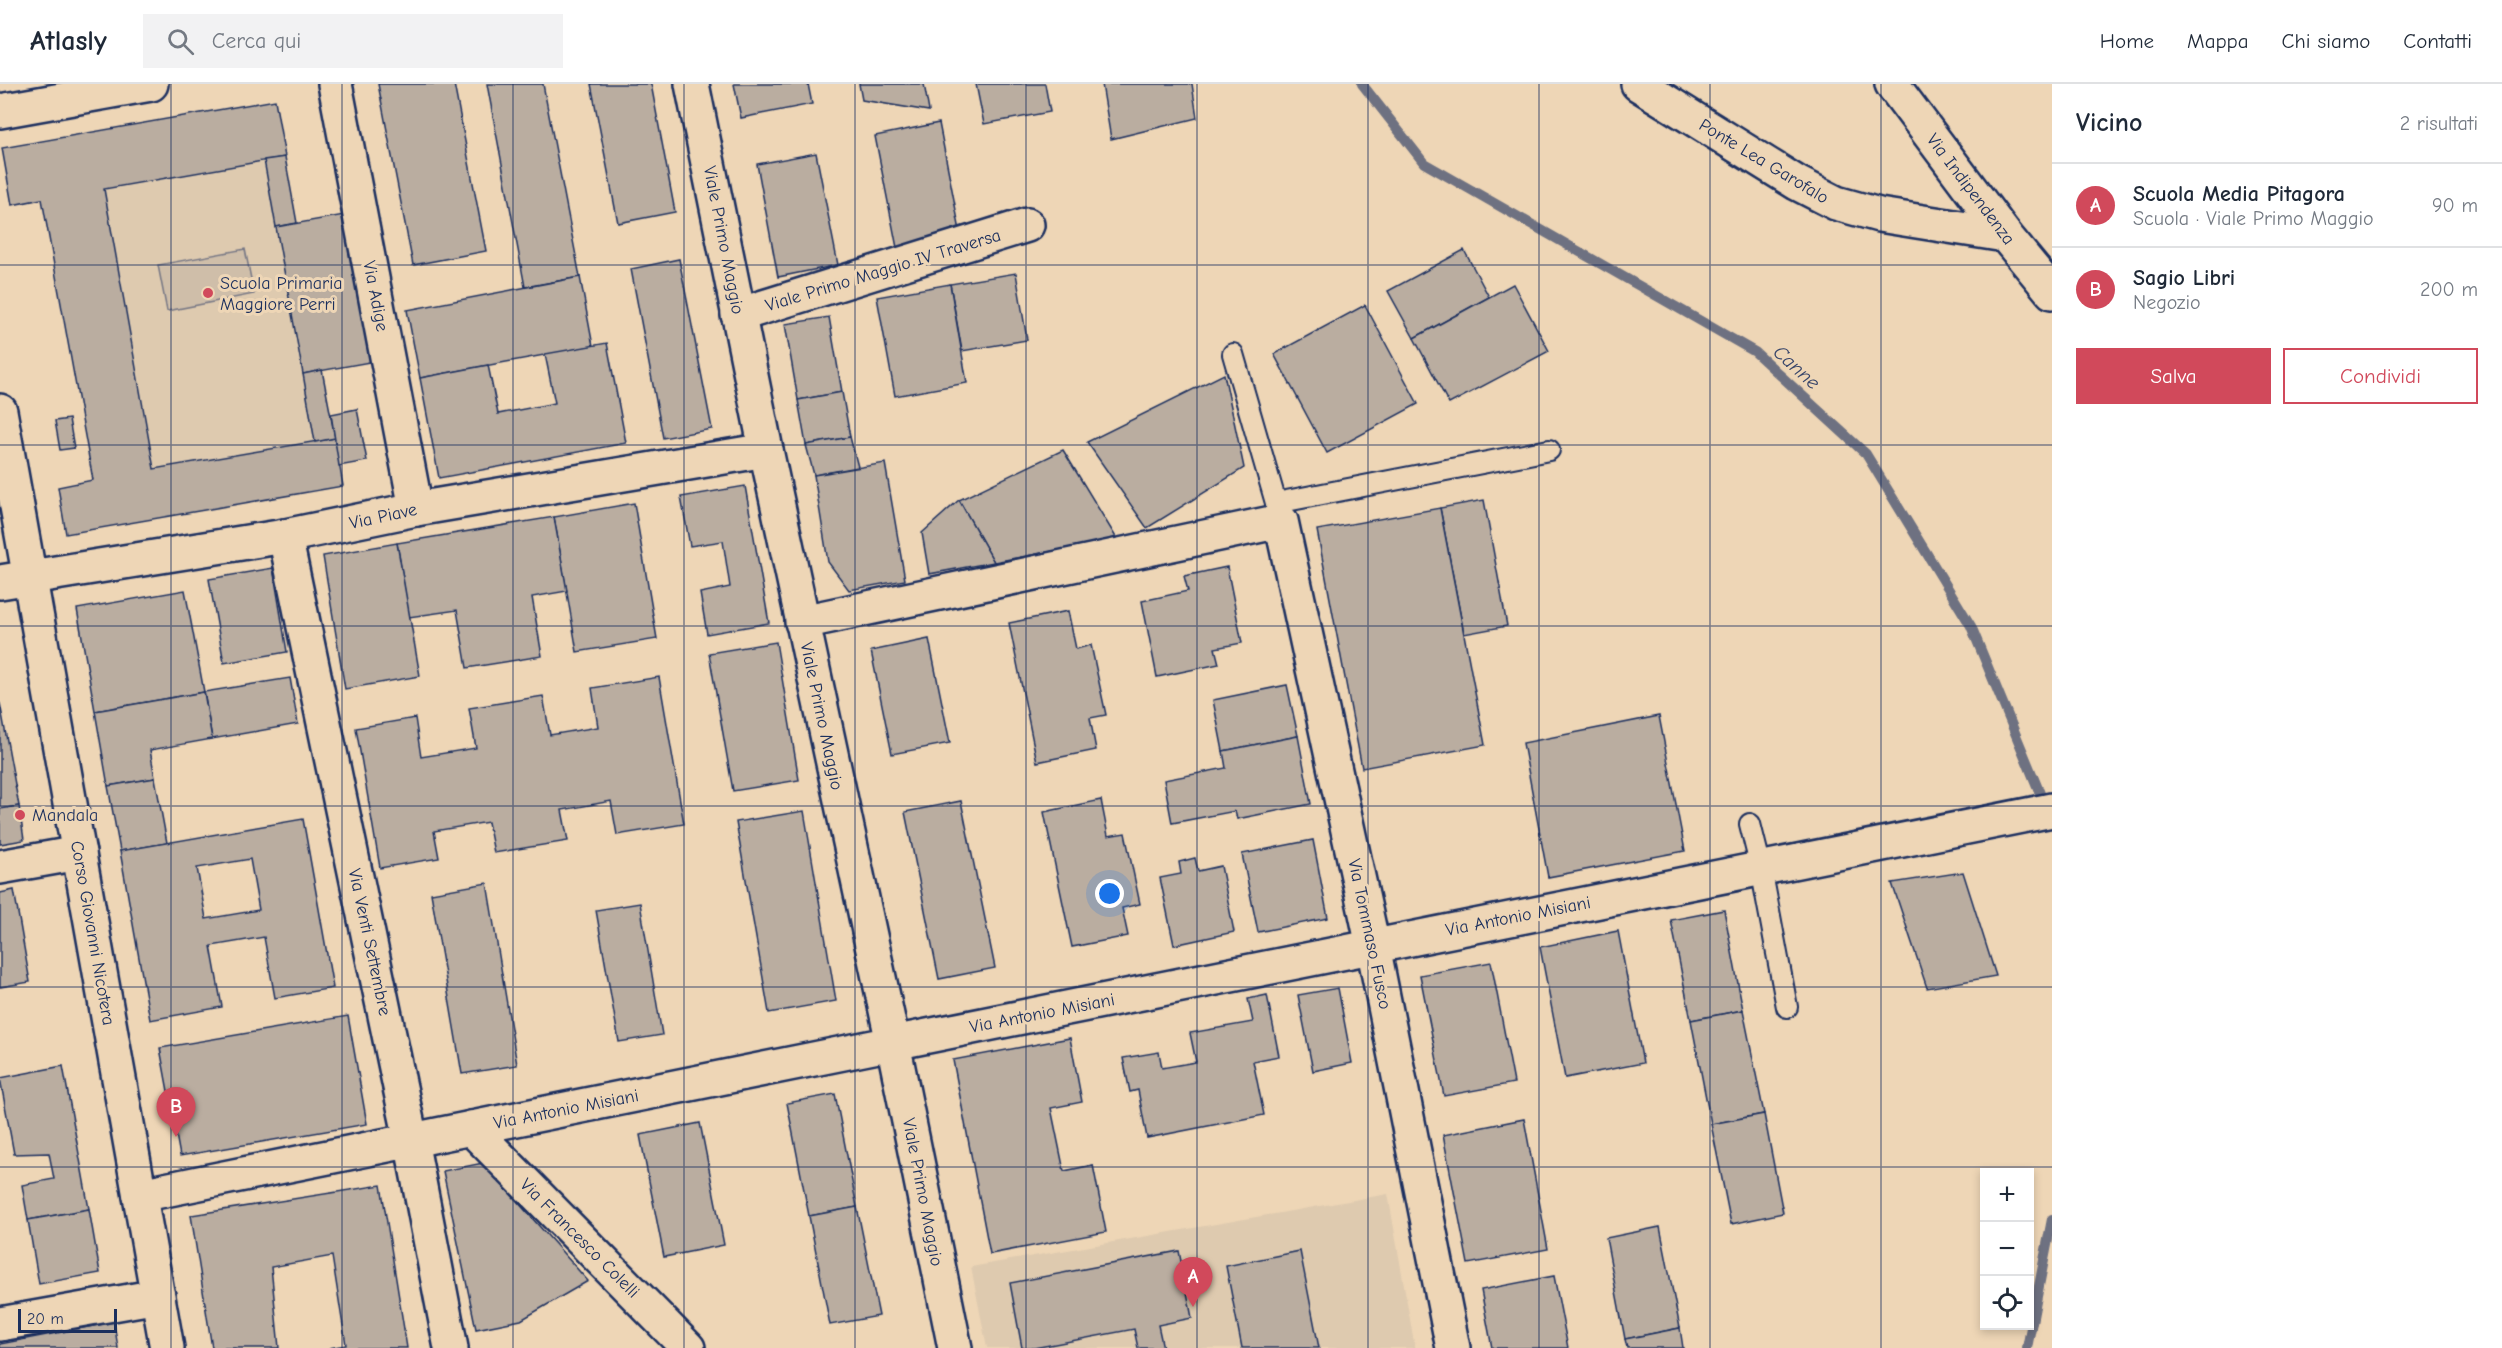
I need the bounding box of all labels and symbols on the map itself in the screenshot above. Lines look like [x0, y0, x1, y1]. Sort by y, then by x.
street label: Ponte Lea Garofalo [1695, 114, 1832, 208]
street label: Via Indipendenza [1922, 130, 2019, 249]
street label: Viale Primo Maggio [699, 164, 748, 316]
street label: Viale Primo Maggio IV Traversa [763, 225, 1003, 316]
street label: Via Adige [358, 259, 393, 333]
place label: Scuola Primaria Maggiore Perri [220, 273, 343, 315]
marker: Scuola Primaria Maggiore Perri [201, 286, 215, 300]
water label: Canne [1769, 340, 1825, 394]
street label: Via Piave [347, 499, 419, 534]
street label: Viale Primo Maggio [796, 640, 847, 792]
place label: Mandala [32, 805, 98, 826]
marker: Mandala [13, 808, 27, 822]
street label: Corso Giovanni Nicotera [66, 839, 119, 1027]
street label: Via Tommaso Fusco [1343, 857, 1396, 1011]
street label: Via Venti Settembre [344, 867, 395, 1018]
your location [1095, 879, 1124, 908]
street label: Via Antonio Misiani [1444, 892, 1592, 941]
street label: Via Antonio Misiani [968, 989, 1116, 1038]
street label: Via Antonio Misiani [492, 1085, 640, 1134]
pin: B [156, 1088, 195, 1137]
street label: Viale Primo Maggio [898, 1116, 947, 1268]
street label: Via Francesco Colelli [516, 1174, 644, 1302]
pin: A [1174, 1258, 1212, 1307]
scale bar [18, 1306, 117, 1334]

